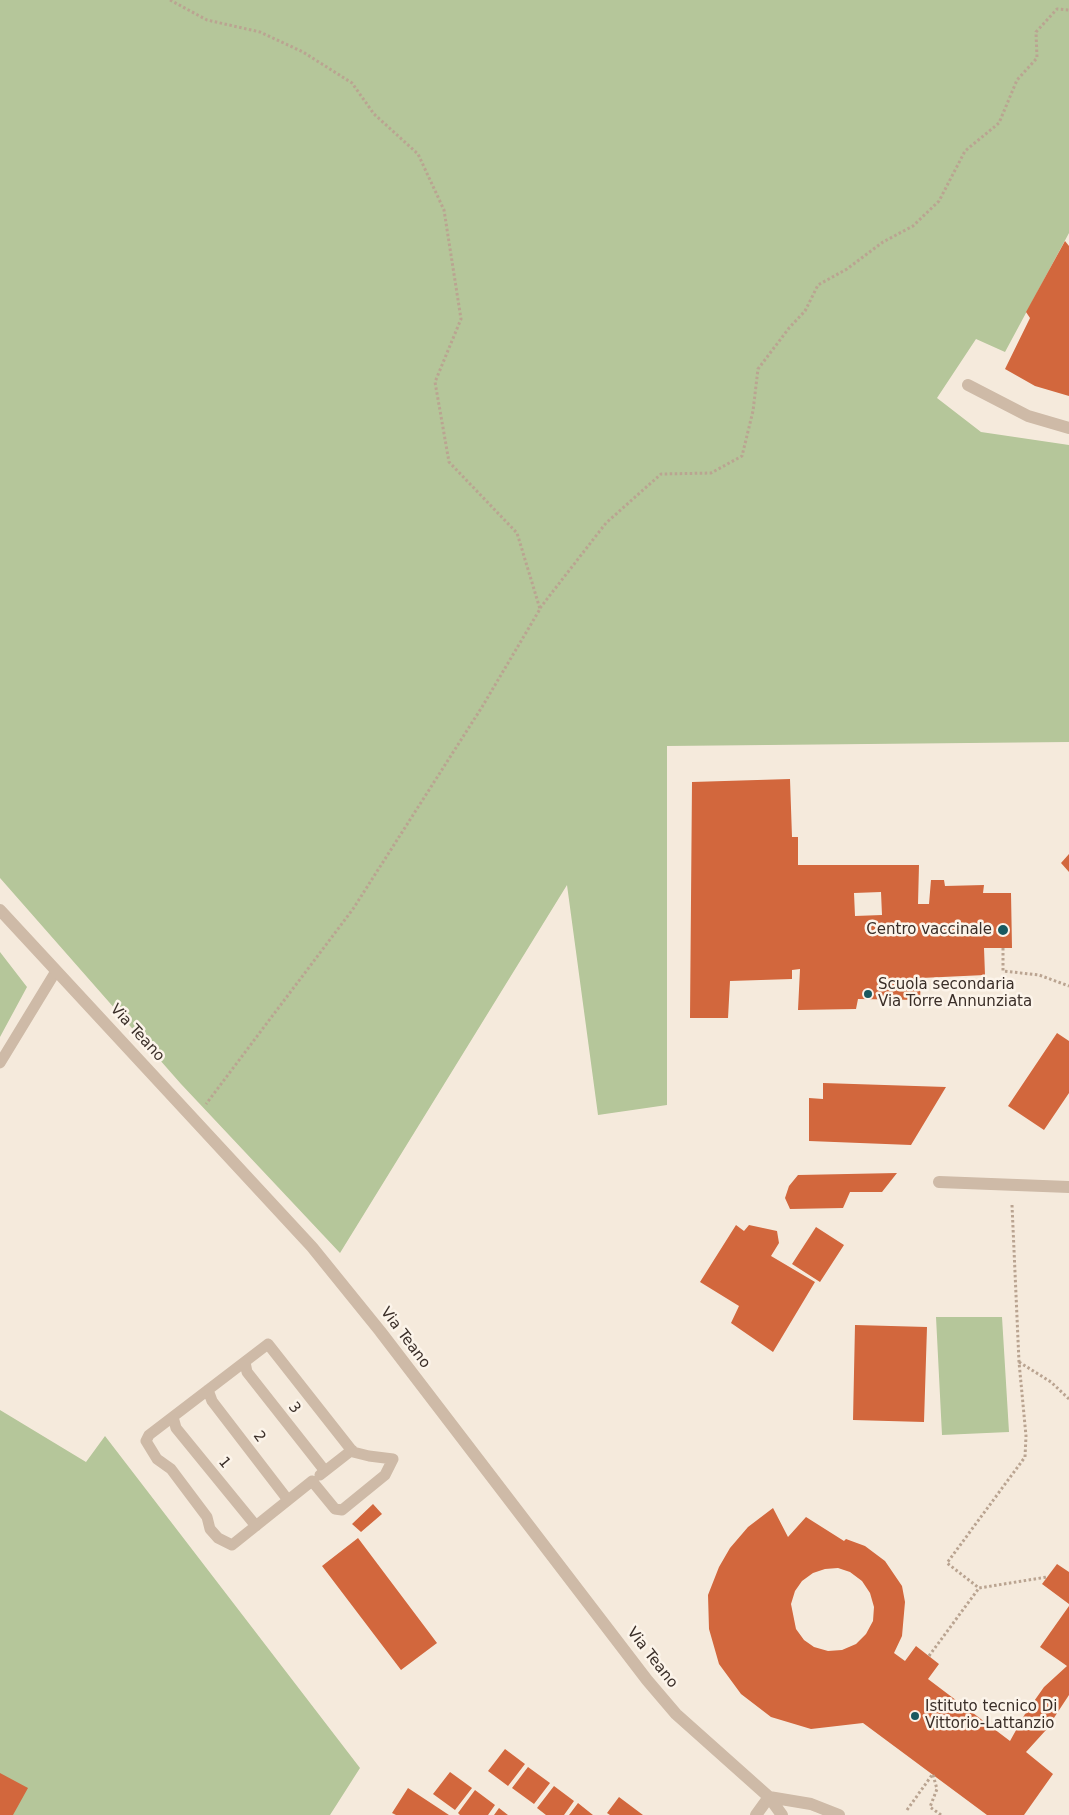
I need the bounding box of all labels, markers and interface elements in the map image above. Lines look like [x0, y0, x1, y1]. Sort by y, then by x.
place label: Centro vaccinale [866, 921, 992, 939]
marker: Centro vaccinale [996, 923, 1010, 937]
place label: Scuola secondaria Via Torre Annunziata [878, 976, 1032, 1011]
marker: Scuola secondaria Via Torre Annunziata [862, 988, 874, 1000]
street label: Via Teano [106, 1001, 168, 1065]
street label: Via Teano [376, 1304, 434, 1372]
street label: 3 [284, 1399, 304, 1417]
street label: 2 [249, 1428, 269, 1446]
street label: 1 [214, 1454, 234, 1472]
street label: Via Teano [623, 1624, 681, 1692]
place label: Istituto tecnico Di Vittorio-Lattanzio [925, 1698, 1057, 1733]
marker: Istituto tecnico Di Vittorio-Lattanzio [909, 1710, 921, 1722]

